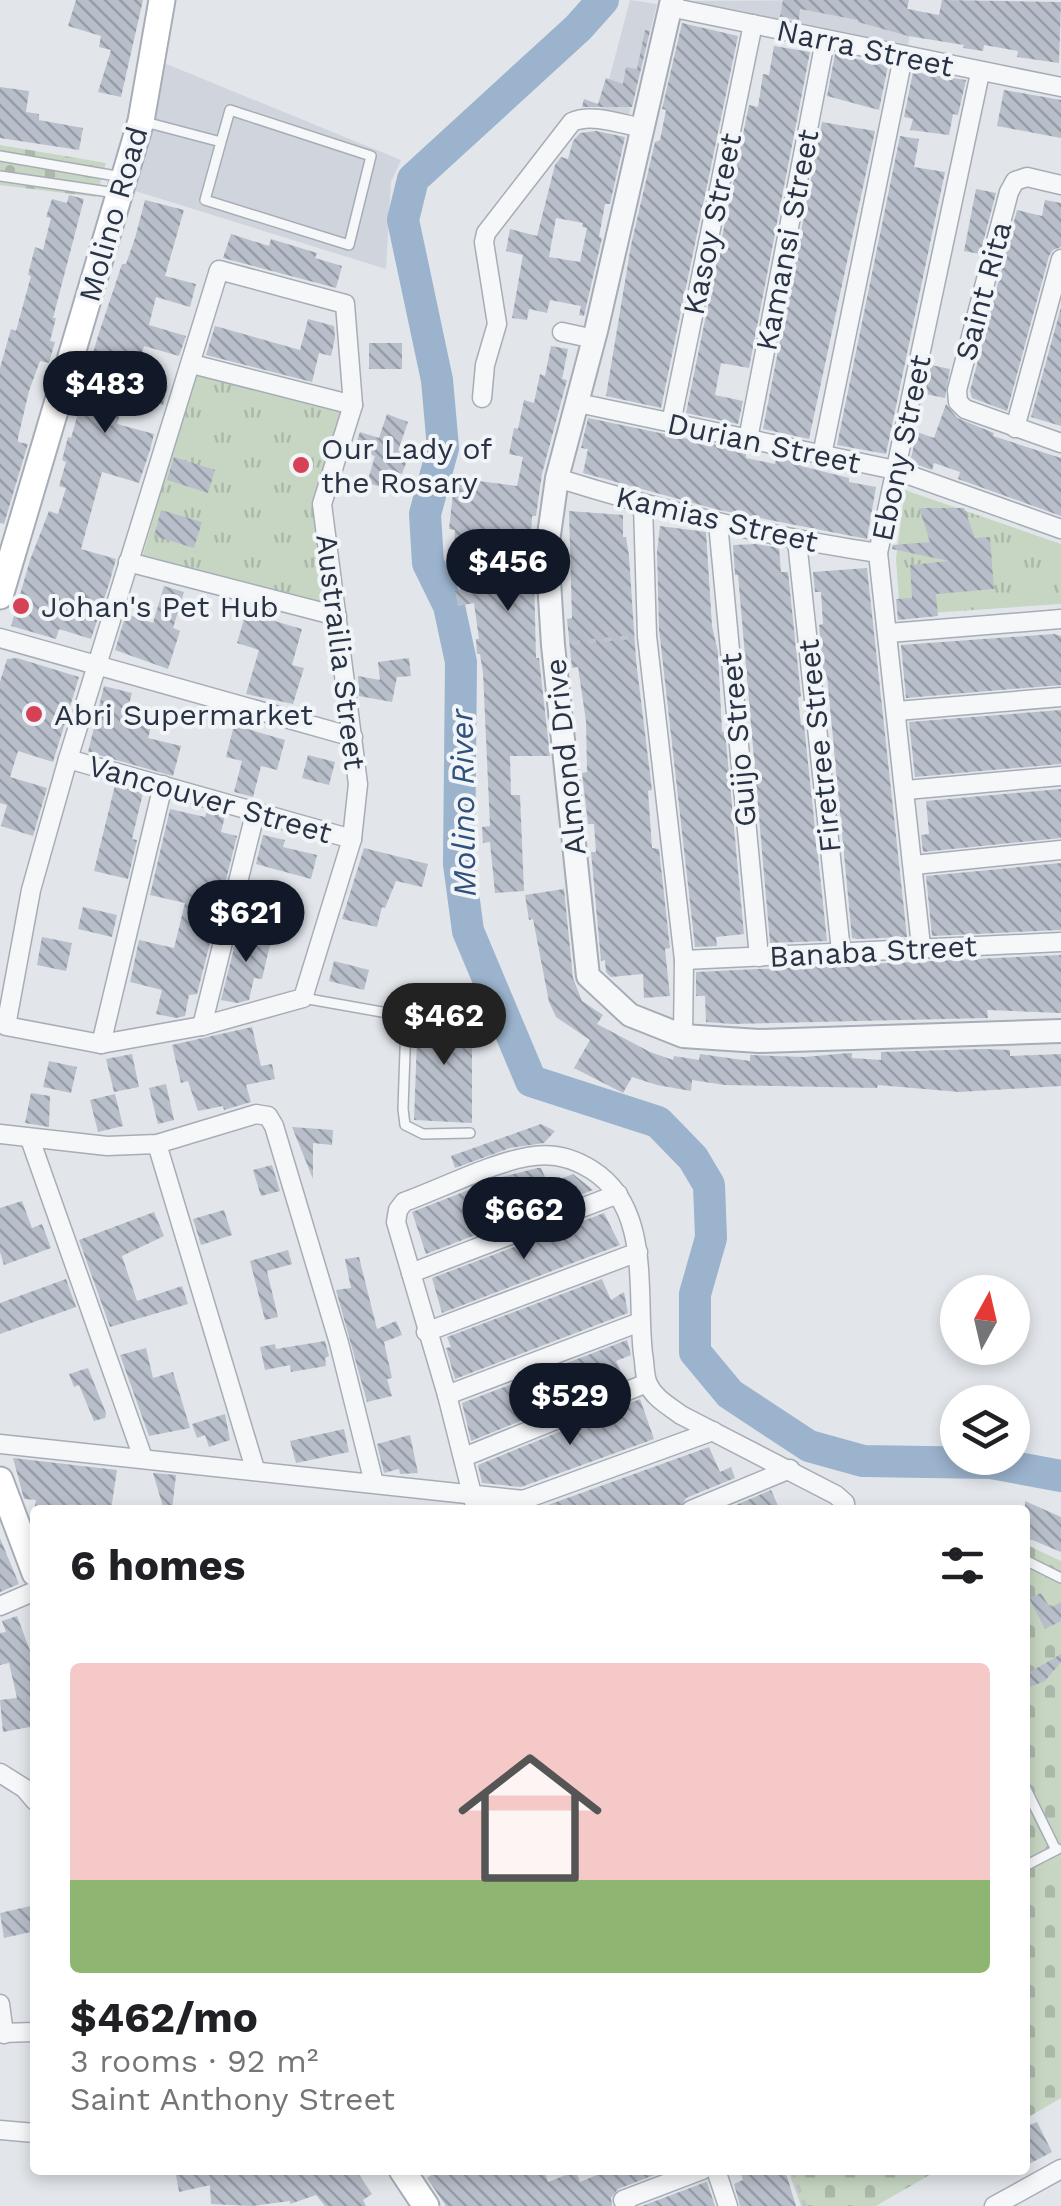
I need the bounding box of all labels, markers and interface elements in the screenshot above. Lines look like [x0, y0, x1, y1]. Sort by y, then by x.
street label: Narra Street [773, 12, 957, 84]
street label: Molino Road [71, 122, 155, 306]
street label: Kamansi Street [748, 126, 826, 354]
street label: Kasoy Street [676, 130, 748, 318]
street label: Saint Rita [948, 218, 1018, 364]
pin: $483 [46, 351, 164, 436]
street label: Ebony Street [864, 351, 938, 544]
text: $483 [65, 364, 145, 402]
street label: Durian Street [664, 405, 864, 481]
place label: Our Lady of the Rosary [321, 431, 492, 500]
marker: Our Lady of the Rosary [290, 454, 312, 476]
street label: Kamias Street [613, 479, 822, 559]
pin: $456 [449, 529, 567, 614]
street label: Austrailia Street [309, 532, 373, 772]
text: $456 [468, 542, 548, 580]
place label: Johan's Pet Hub [41, 589, 279, 624]
marker: Johan's Pet Hub [10, 595, 32, 617]
street label: Firetree Street [790, 637, 848, 854]
street label: Guijo Street [713, 651, 763, 829]
street label: Almond Drive [537, 657, 593, 857]
place label: Abri Supermarket [54, 697, 313, 732]
marker: Abri Supermarket [23, 703, 45, 725]
water label: Molino River [442, 707, 484, 897]
street label: Vancouver Street [84, 748, 336, 851]
pin: $621 [187, 880, 305, 965]
text: $621 [209, 893, 283, 931]
street label: Banaba Street [768, 928, 978, 974]
pin: $462 [385, 983, 503, 1068]
text: $462 [404, 996, 484, 1034]
pin: $662 [465, 1177, 583, 1262]
text: $662 [484, 1190, 564, 1228]
north arrow [940, 1275, 1030, 1365]
map controls [940, 1275, 1030, 1475]
pin: $529 [511, 1363, 629, 1448]
text: $529 [531, 1376, 609, 1414]
button: layers [940, 1385, 1030, 1475]
icon: filters [935, 1538, 990, 1593]
text: 6 homes [70, 1541, 245, 1590]
icon: home [440, 1728, 620, 1908]
text: $462/mo [70, 1993, 258, 2042]
text: 3 rooms · 92 m² [70, 2042, 318, 2080]
text: Saint Anthony Street [70, 2080, 395, 2118]

